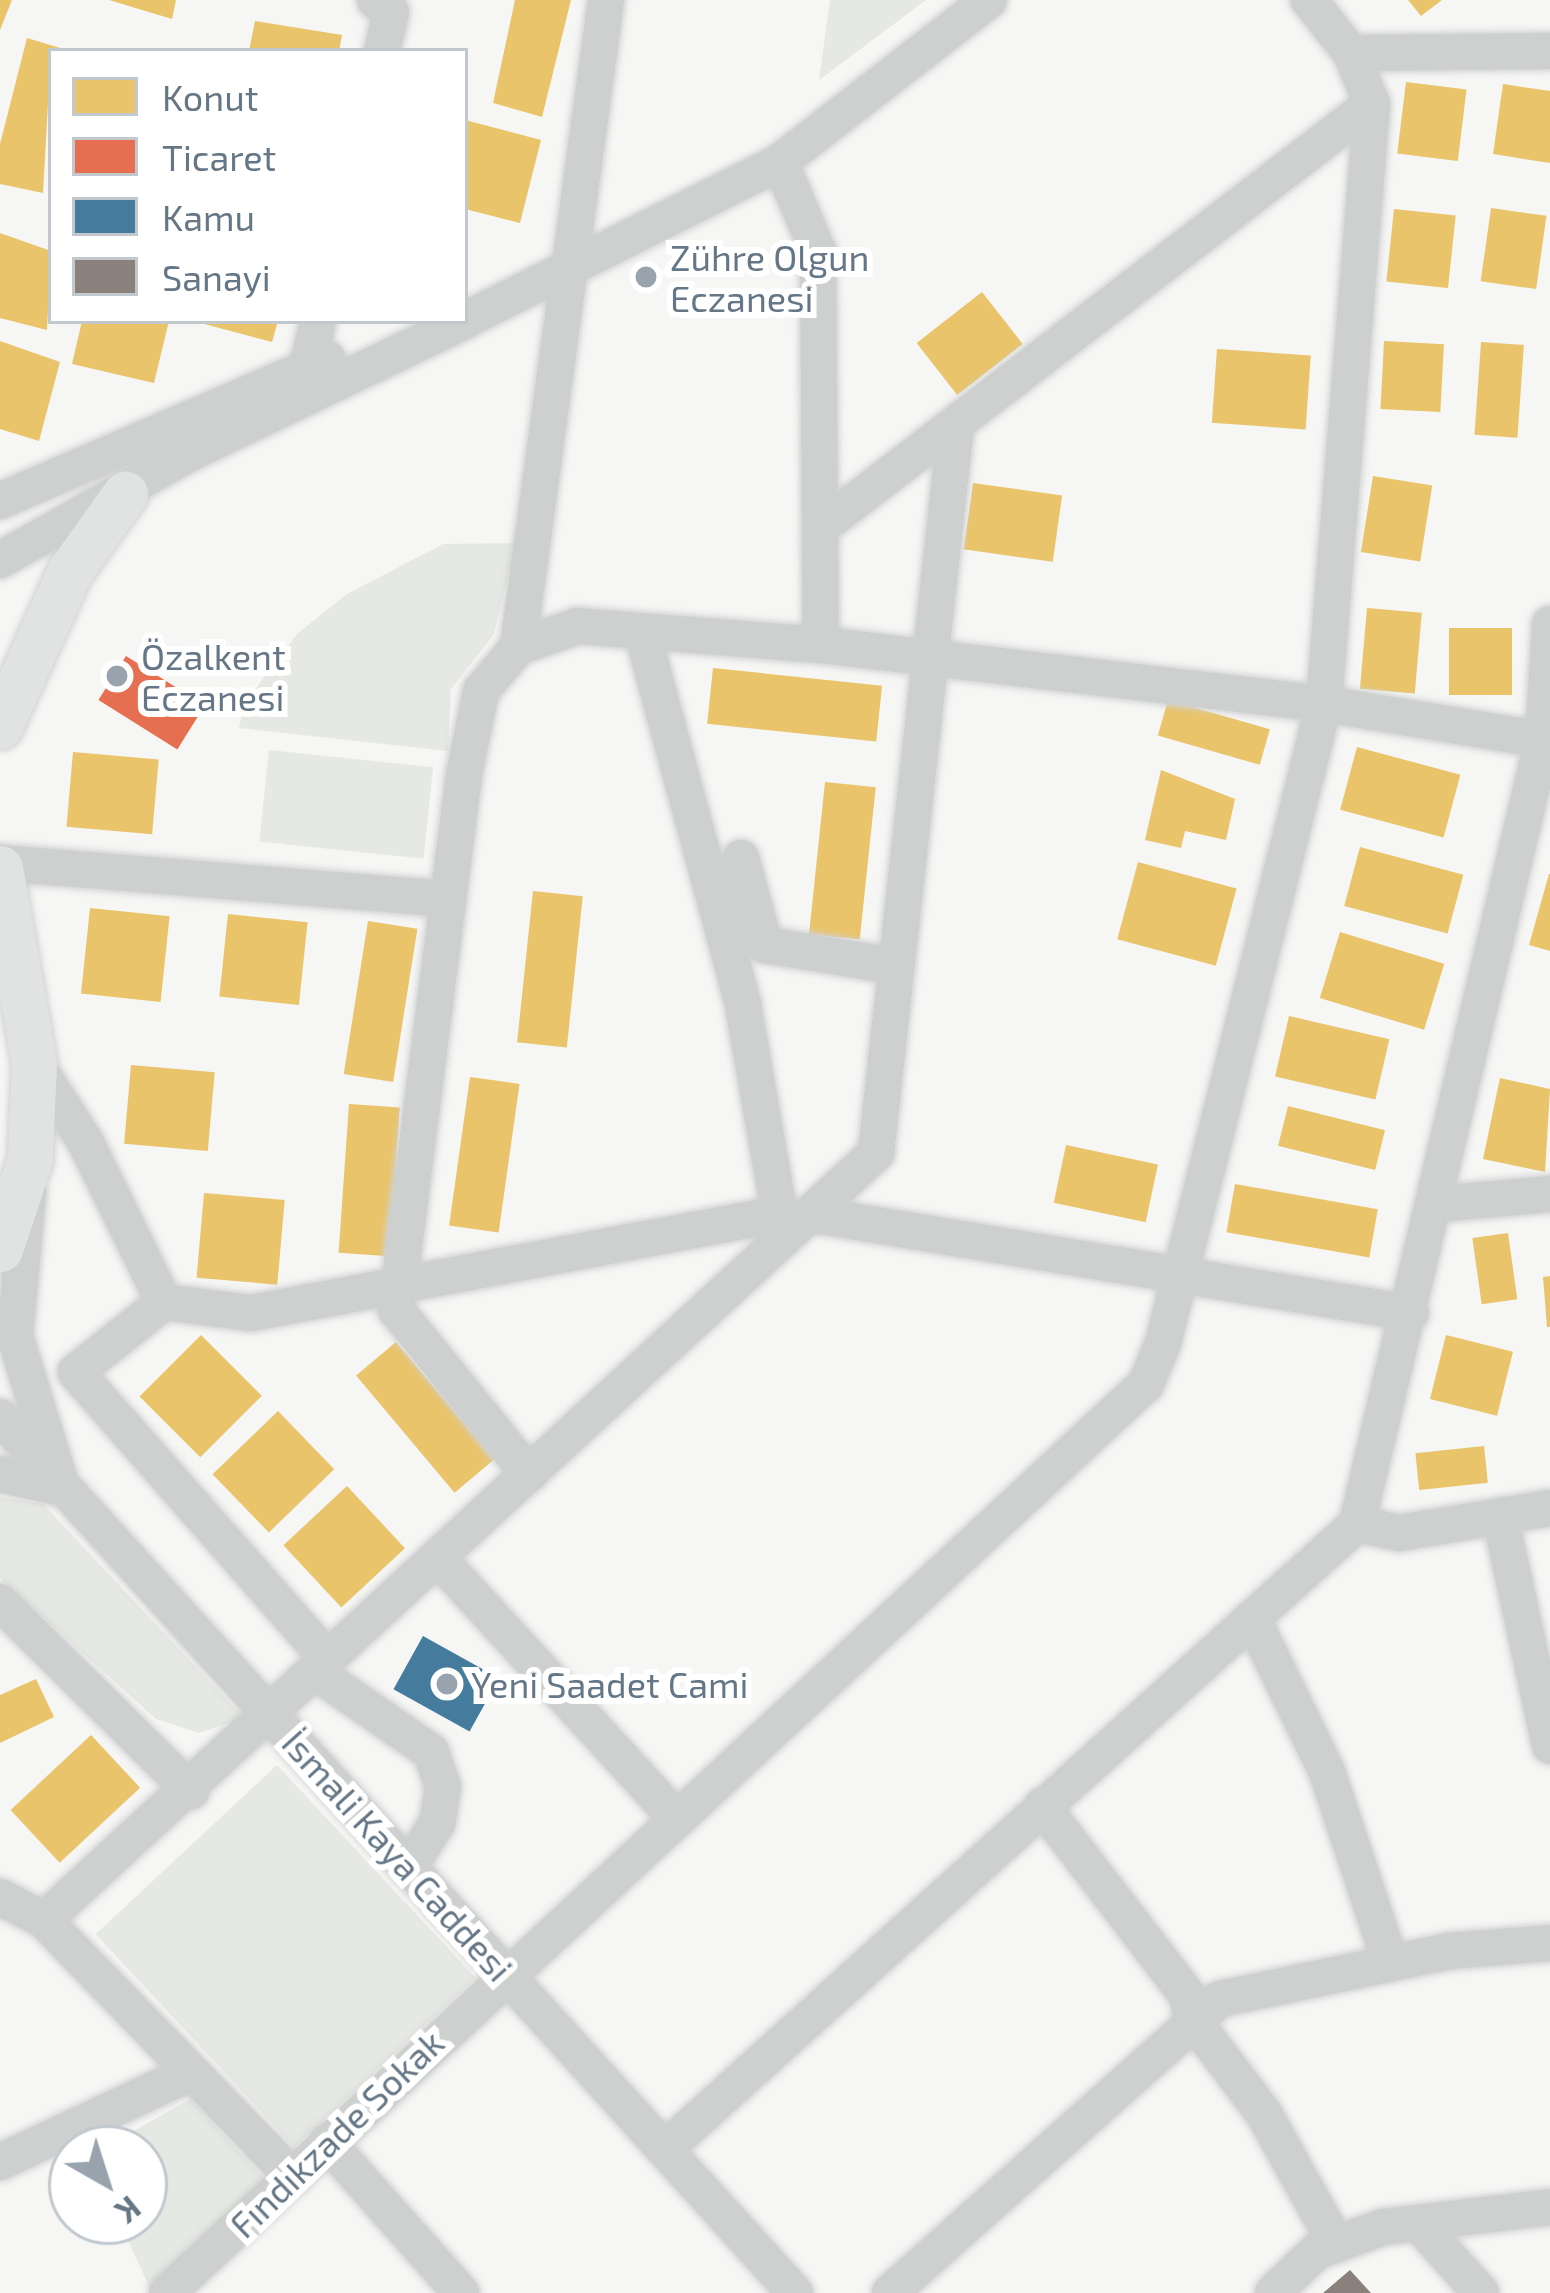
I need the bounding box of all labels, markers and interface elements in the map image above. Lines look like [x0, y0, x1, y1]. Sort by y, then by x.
legend [48, 48, 468, 324]
text: Konut [162, 75, 258, 118]
text: Ticaret [162, 135, 276, 178]
text: Kamu [162, 195, 255, 238]
place label: Zühre Olgun Eczanesi [670, 234, 869, 319]
text: Sanayi [162, 255, 271, 298]
marker: Zühre Olgun Eczanesi [633, 264, 659, 290]
place label: Özalkent Eczanesi [141, 633, 286, 718]
marker: Özalkent Eczanesi [104, 663, 130, 689]
place label: Yeni Saadet Cami [471, 1662, 748, 1706]
marker: Yeni Saadet Cami [434, 1671, 460, 1697]
street label: İsmali Kaya Caddesi [274, 1721, 522, 1989]
street label: Fındıkzade Sokak [220, 2020, 452, 2246]
north arrow [48, 2125, 168, 2245]
text: K [108, 2189, 149, 2233]

